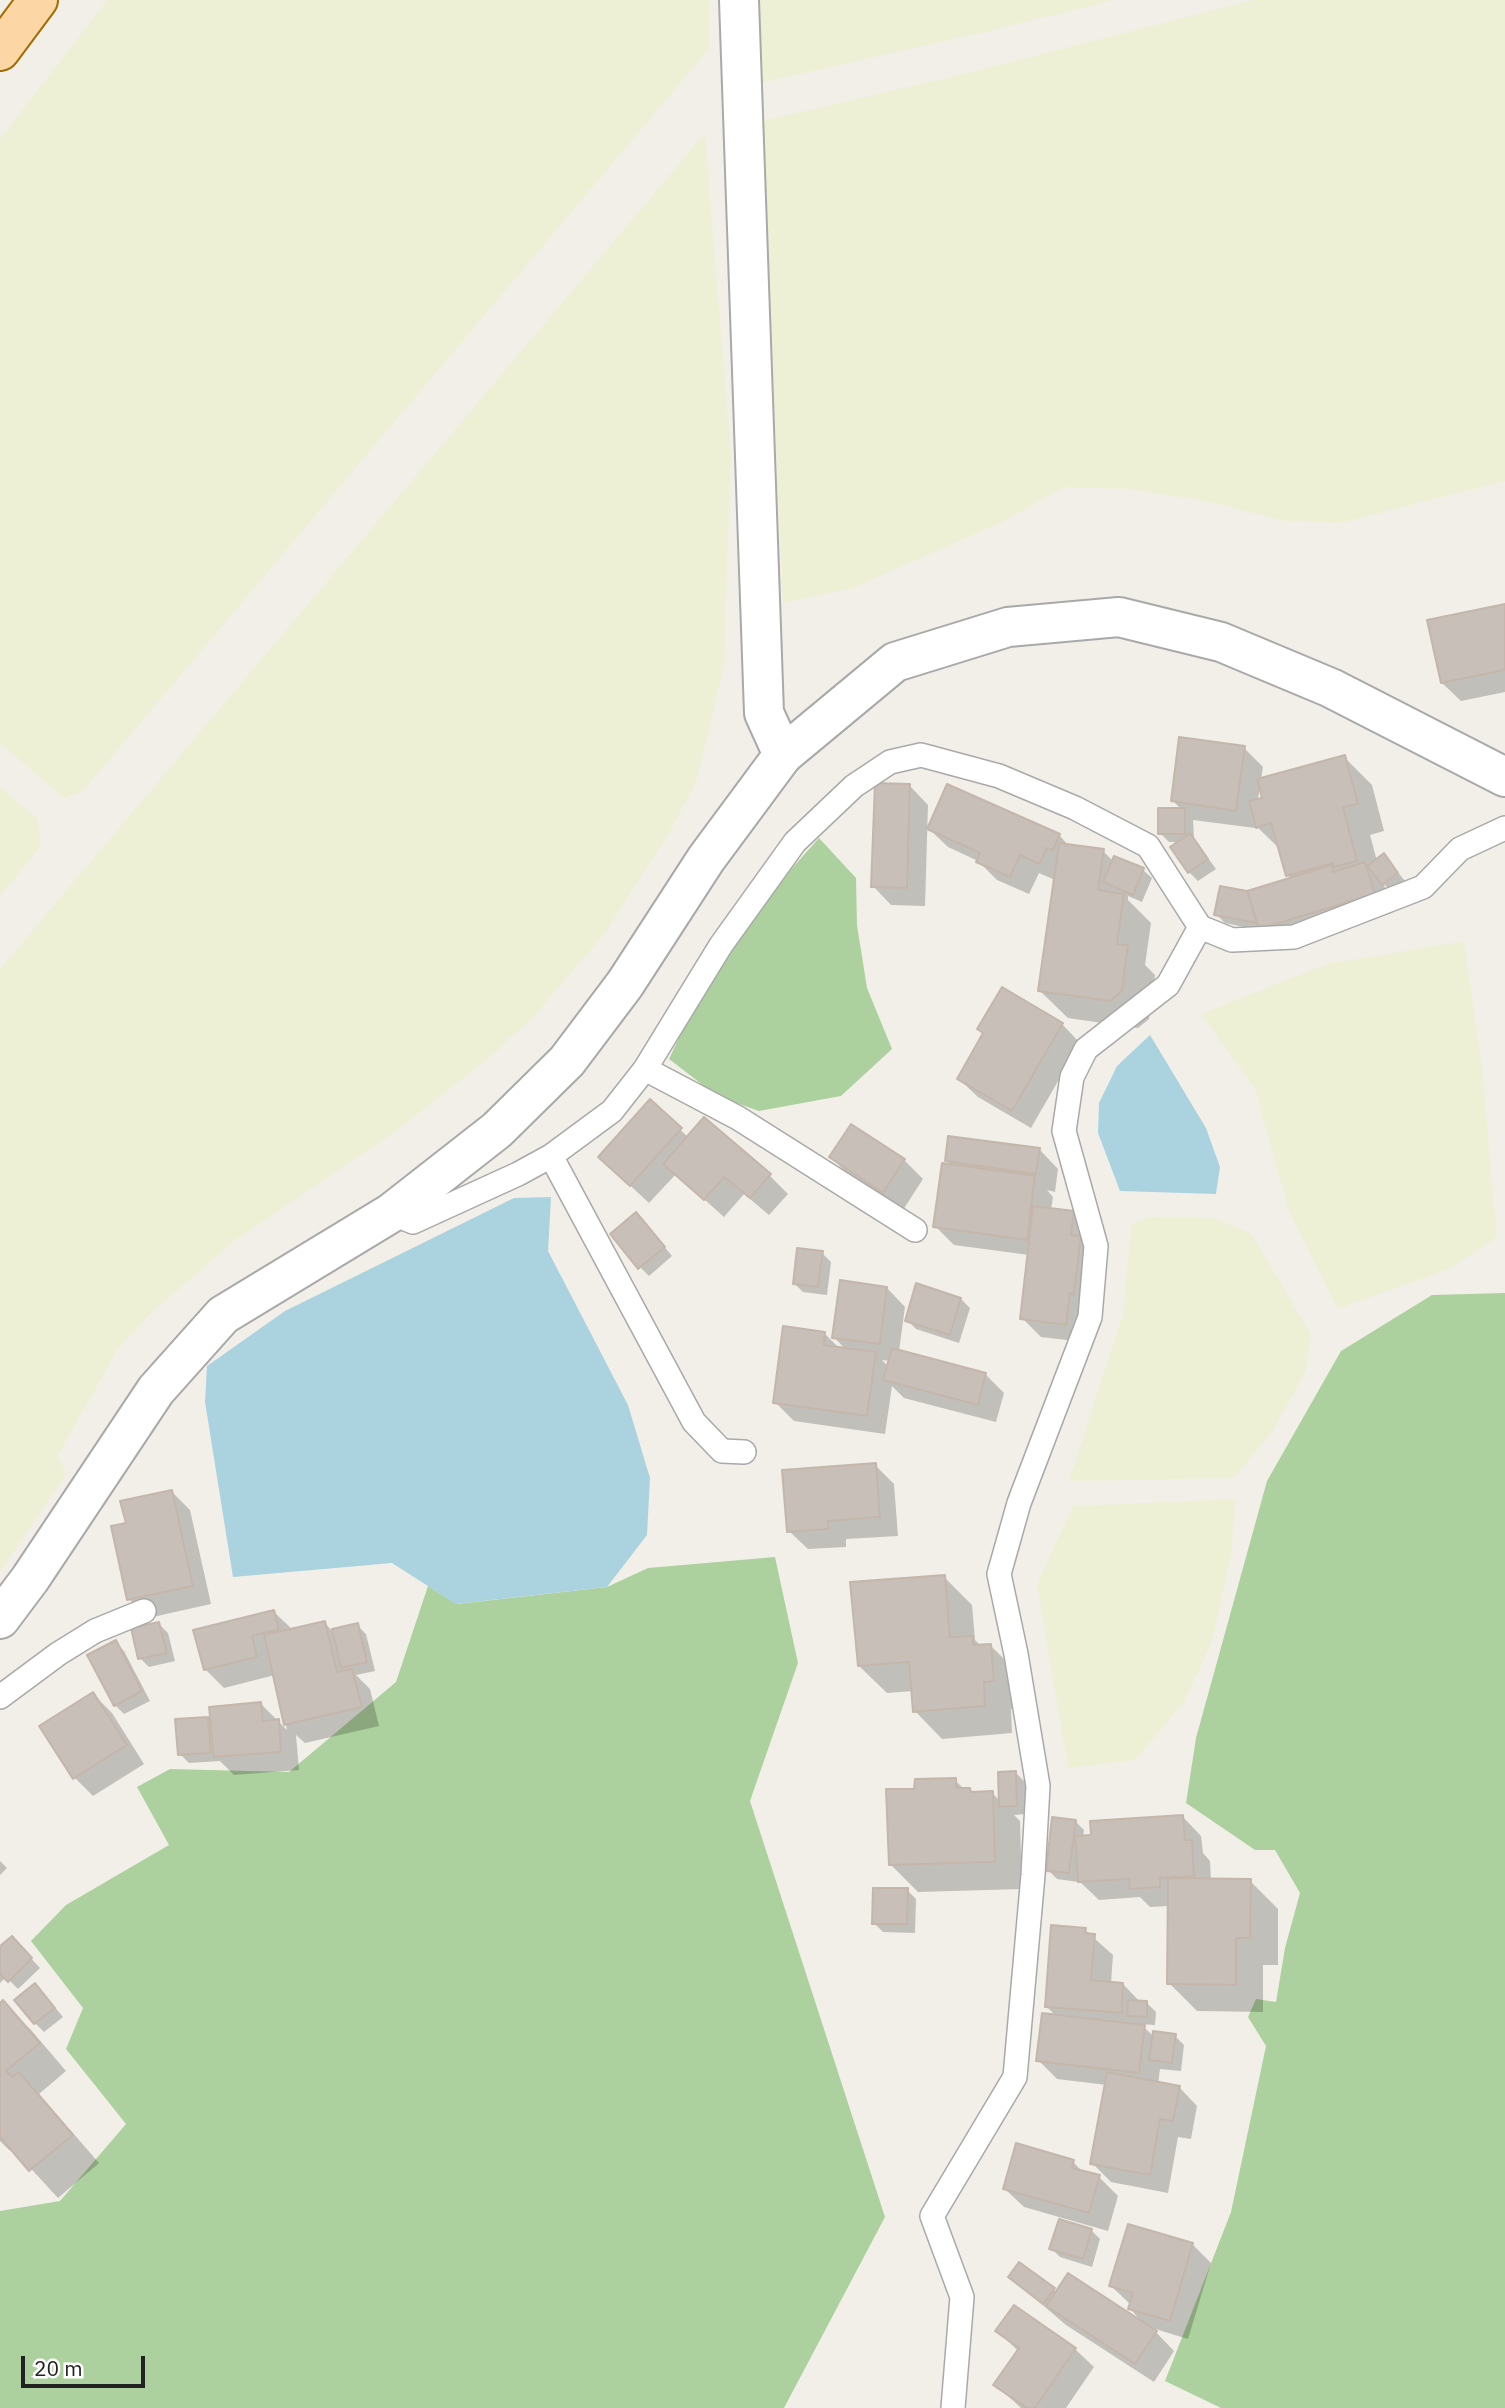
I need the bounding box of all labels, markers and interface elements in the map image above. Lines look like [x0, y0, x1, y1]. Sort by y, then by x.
scale bar [24, 2342, 149, 2386]
text: 20 m [34, 2354, 83, 2382]

